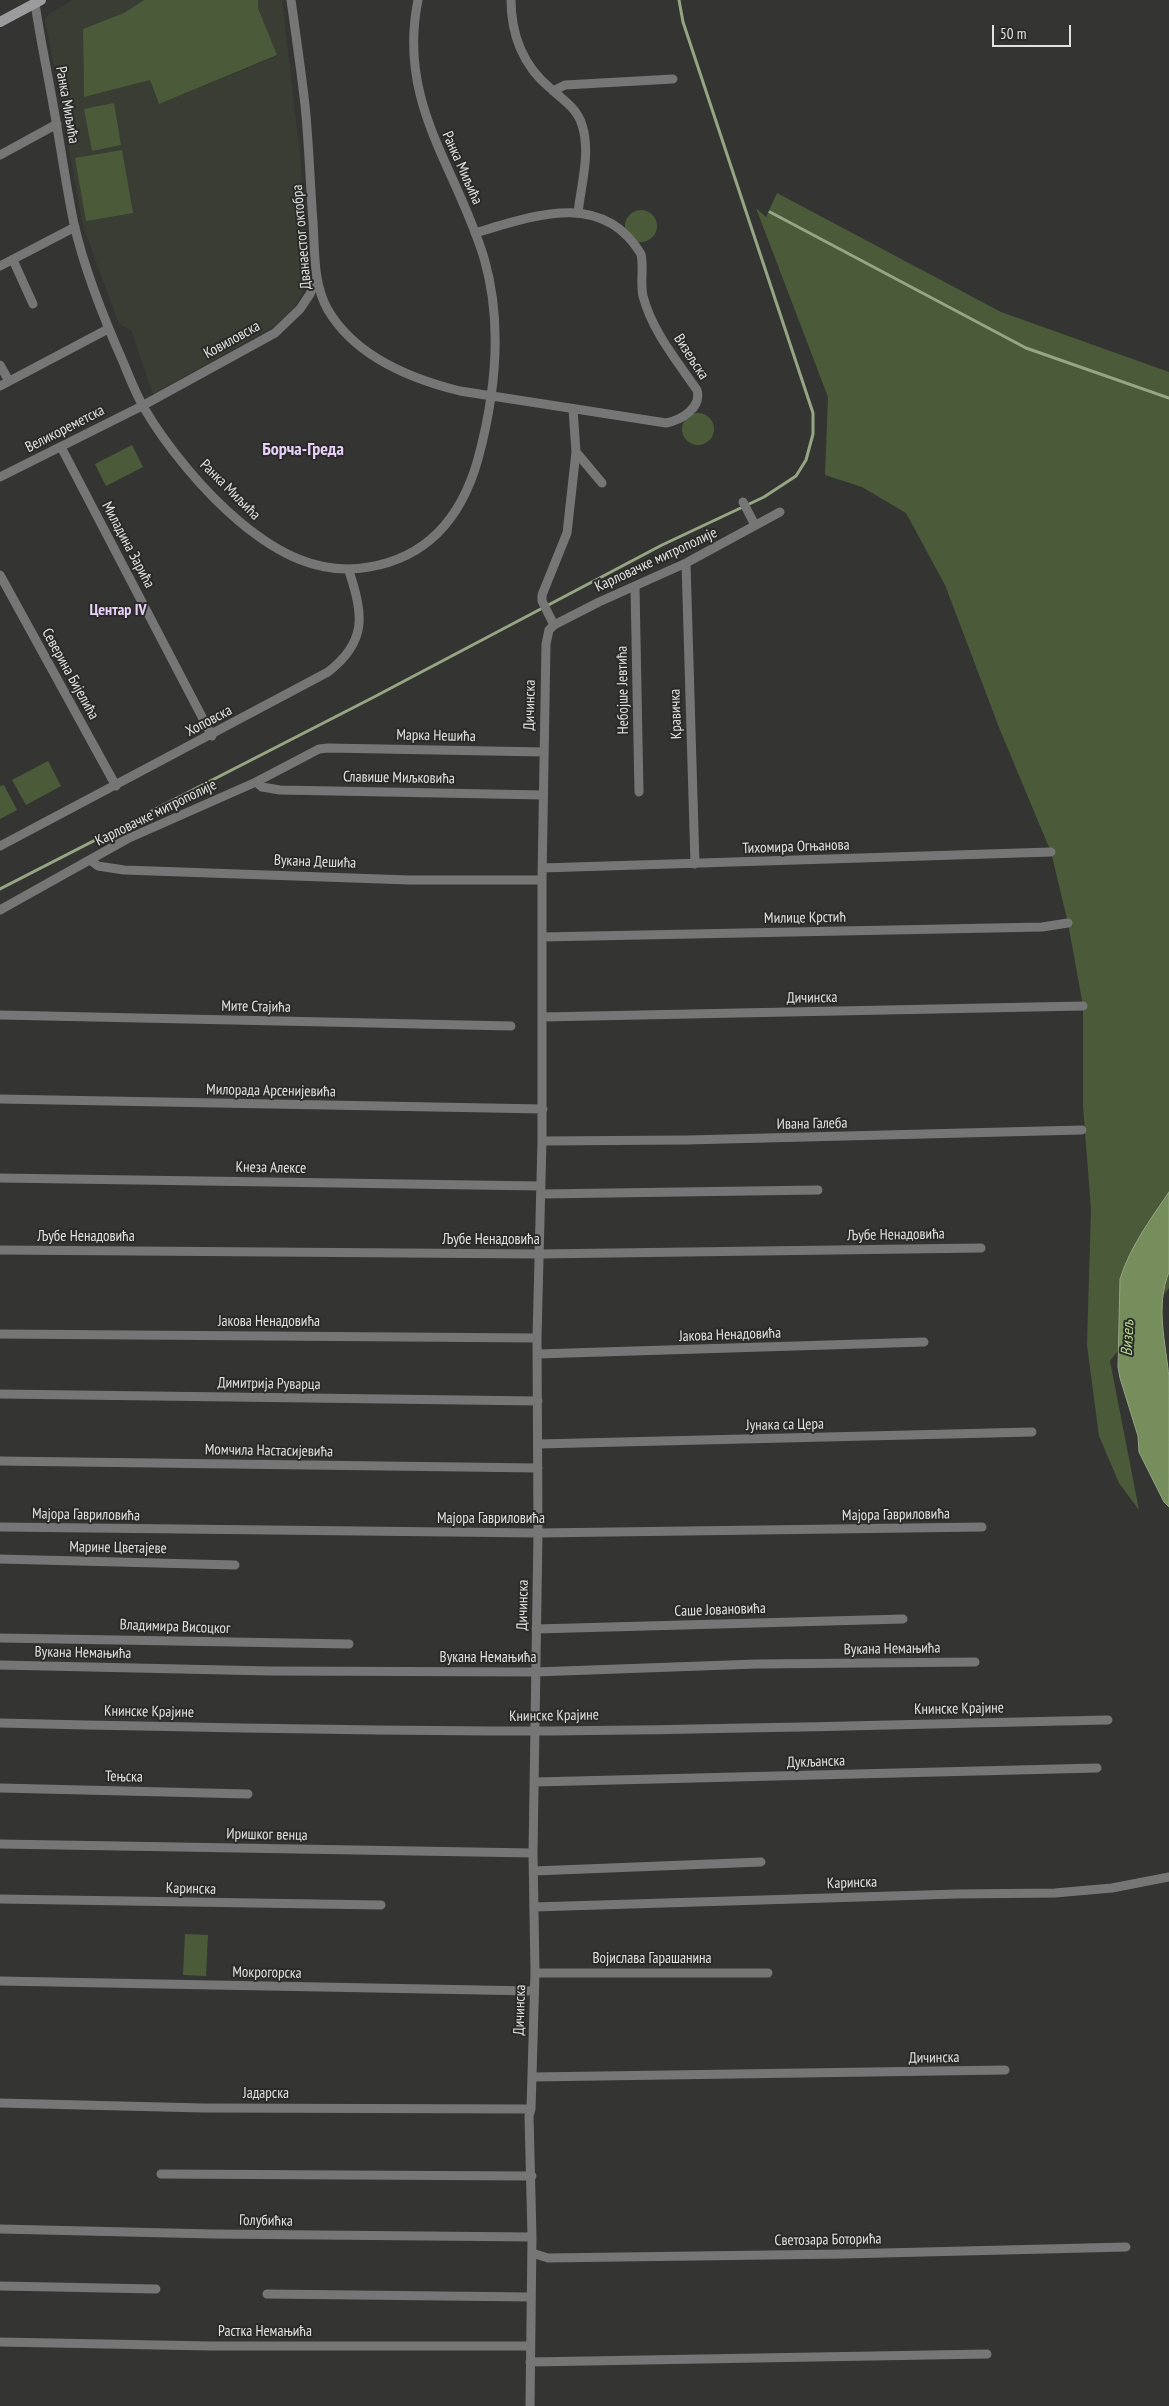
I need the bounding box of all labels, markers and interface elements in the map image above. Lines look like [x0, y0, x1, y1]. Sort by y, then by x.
scale bar [994, 15, 1073, 47]
text: 50 m [1000, 24, 1026, 43]
street label: Ранка Миљића [51, 65, 83, 145]
street label: Ранка Миљића [438, 129, 486, 207]
street label: Дванаестог октобра [288, 184, 316, 290]
street label: Ковиловска [201, 317, 263, 363]
street label: Визељска [670, 331, 712, 383]
street label: Великореметска [22, 401, 108, 457]
district label: Борча-Греда [262, 439, 344, 461]
street label: Ранка Миљића [196, 456, 264, 524]
street label: Миладина Зарића [98, 499, 158, 591]
street label: Карловачке митрополије [592, 524, 720, 596]
district label: Центар IV [89, 600, 147, 620]
street label: Северина Бијелића [38, 625, 102, 723]
street label: Небојше Јевтића [613, 646, 633, 734]
street label: Дичинска [521, 679, 539, 731]
street label: Кравичка [666, 689, 686, 739]
street label: Хоповска [183, 701, 235, 741]
street label: Марка Нешића [396, 726, 476, 746]
street label: Славише Миљковића [343, 768, 455, 788]
street label: Карловачке митрополије [92, 776, 220, 850]
street label: Тихомира Огњанова [742, 836, 850, 858]
street label: Вукана Дешића [274, 852, 356, 872]
street label: Милице Крстић [764, 908, 846, 928]
street label: Дичинска [786, 989, 838, 1007]
street label: Мите Стајића [221, 997, 291, 1017]
street label: Милорада Арсенијевића [206, 1081, 336, 1101]
street label: Ивана Галеба [777, 1114, 847, 1134]
street label: Кнеза Алексе [235, 1158, 307, 1178]
street label: Љубе Ненадовића [847, 1225, 945, 1245]
street label: Љубе Ненадовића [37, 1228, 135, 1246]
street label: Љубе Ненадовића [442, 1231, 540, 1249]
street label: Јакова Ненадовића [218, 1313, 320, 1331]
water label: Визељ [1117, 1320, 1139, 1356]
street label: Јакова Ненадовића [679, 1324, 781, 1346]
street label: Димитрија Руварца [217, 1374, 321, 1394]
street label: Јунака са Цера [746, 1415, 824, 1435]
street label: Момчила Настасијевића [205, 1441, 333, 1461]
street label: Мајора Гавриловића [32, 1505, 140, 1525]
street label: Мајора Гавриловића [842, 1505, 950, 1525]
street label: Мајора Гавриловића [437, 1510, 545, 1528]
street label: Марине Цветајеве [69, 1538, 167, 1558]
street label: Дичинска [514, 1579, 532, 1631]
street label: Саше Јовановића [674, 1599, 766, 1621]
street label: Владимира Висоцког [119, 1616, 231, 1638]
street label: Вукана Немањића [843, 1639, 941, 1659]
street label: Вукана Немањића [34, 1643, 132, 1663]
street label: Вукана Немањића [440, 1649, 536, 1667]
street label: Книнске Крајине [914, 1699, 1004, 1719]
street label: Книнске Крајине [104, 1702, 194, 1722]
street label: Книнске Крајине [509, 1706, 599, 1726]
street label: Дукљанска [787, 1752, 845, 1772]
street label: Тењска [105, 1768, 143, 1786]
street label: Иришког венца [226, 1825, 308, 1845]
street label: Каринска [827, 1873, 877, 1893]
street label: Каринска [166, 1880, 216, 1898]
street label: Војислава Гарашанина [593, 1950, 711, 1968]
street label: Мокрогорска [232, 1963, 302, 1983]
street label: Дичинска [510, 1984, 530, 2036]
street label: Дичинска [908, 2049, 960, 2067]
street label: Јадарска [243, 2085, 289, 2103]
street label: Голубићка [239, 2212, 293, 2230]
street label: Светозара Боторића [774, 2230, 882, 2250]
street label: Растка Немањића [218, 2323, 312, 2341]

